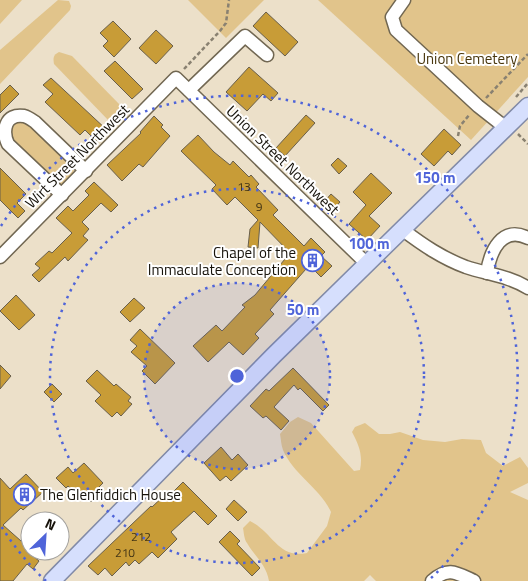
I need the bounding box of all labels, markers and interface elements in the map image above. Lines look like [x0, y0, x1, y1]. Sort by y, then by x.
park label: Union Cemetery [416, 47, 518, 70]
street label: Wirt Street Northwest [19, 98, 135, 214]
street label: Union Street Northwest [221, 100, 345, 221]
text: 150 m [414, 166, 456, 189]
house number: 13 [237, 177, 251, 196]
house number: 9 [256, 197, 263, 216]
text: 100 m [348, 232, 390, 255]
place label: Chapel of the Immaculate Conception [148, 241, 296, 281]
building icon: Chapel of the Immaculate Conception [300, 249, 324, 273]
text: 50 m [287, 298, 319, 321]
centre of rings [228, 367, 246, 385]
building icon: The Glenfiddich House [12, 482, 36, 506]
place label: The Glenfiddich House [40, 483, 181, 506]
north arrow [20, 511, 70, 561]
text: N [42, 512, 60, 535]
house number: 212 [131, 527, 151, 546]
house number: 210 [115, 543, 135, 562]

